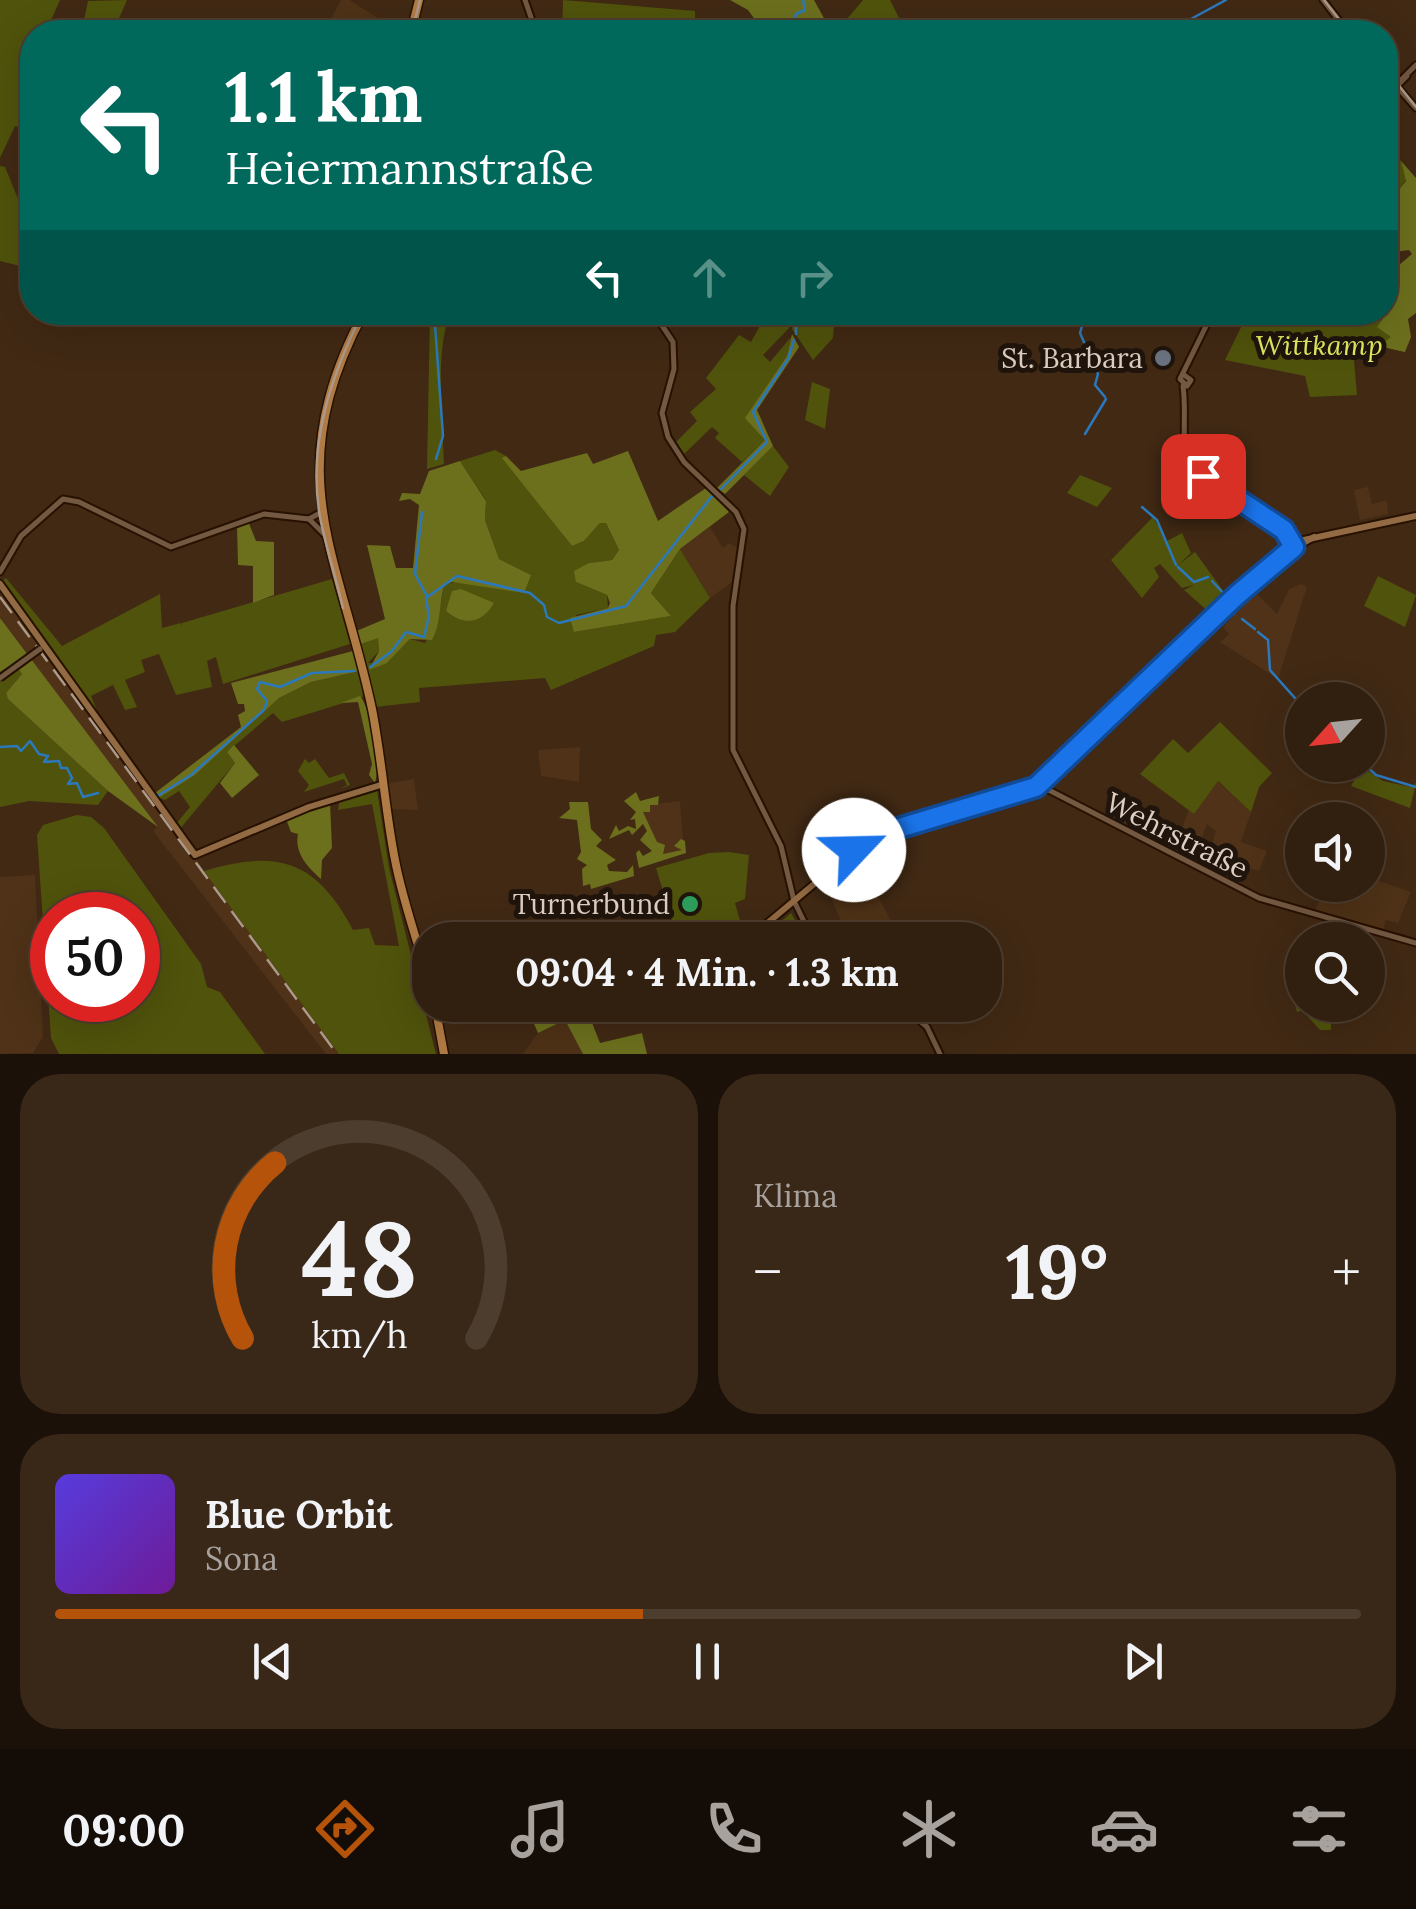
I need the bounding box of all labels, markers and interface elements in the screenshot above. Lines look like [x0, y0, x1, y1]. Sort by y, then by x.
text: 1.1 km [225, 52, 423, 141]
icon: left [60, 60, 190, 190]
text: Heiermannstraße [225, 139, 594, 196]
icon: left [577, 250, 632, 305]
icon: ahead [682, 250, 737, 305]
icon: right [787, 250, 842, 305]
park label: Wittkamp [1255, 327, 1383, 363]
place label: St. Barbara [1001, 340, 1143, 376]
marker: St. Barbara [1152, 347, 1174, 369]
pin [1161, 434, 1246, 519]
icon: arrive [1176, 449, 1231, 504]
north arrow [1285, 682, 1385, 782]
map controls [1285, 682, 1385, 1022]
street label: Wehrstraße [1100, 784, 1254, 886]
position arrow [802, 798, 906, 902]
button: sound [1285, 802, 1385, 902]
place label: Turnerbund [513, 886, 670, 922]
speed limit sign: 50 [30, 892, 160, 1022]
marker: Turnerbund [679, 893, 701, 915]
button: search [1285, 922, 1385, 1022]
text: 09:04 · 4 Min. · 1.3 km [515, 948, 899, 996]
text: Klima [753, 1175, 838, 1216]
text: 48 [301, 1191, 417, 1324]
text: 19° [1006, 1224, 1108, 1320]
text: − [753, 1237, 782, 1307]
text: + [1332, 1237, 1361, 1307]
text: km/h [311, 1312, 407, 1358]
text: Blue Orbit [205, 1490, 392, 1538]
text: Sona [205, 1538, 278, 1579]
icon: previous [245, 1634, 300, 1689]
icon: pause [680, 1634, 735, 1689]
icon: next [1116, 1634, 1171, 1689]
icon: directions [310, 1794, 380, 1864]
icon: music [505, 1794, 575, 1864]
icon: phone [699, 1794, 769, 1864]
icon: climate [894, 1794, 964, 1864]
icon: car [1089, 1794, 1159, 1864]
icon: filters [1284, 1794, 1354, 1864]
text: 09:00 [62, 1801, 185, 1858]

